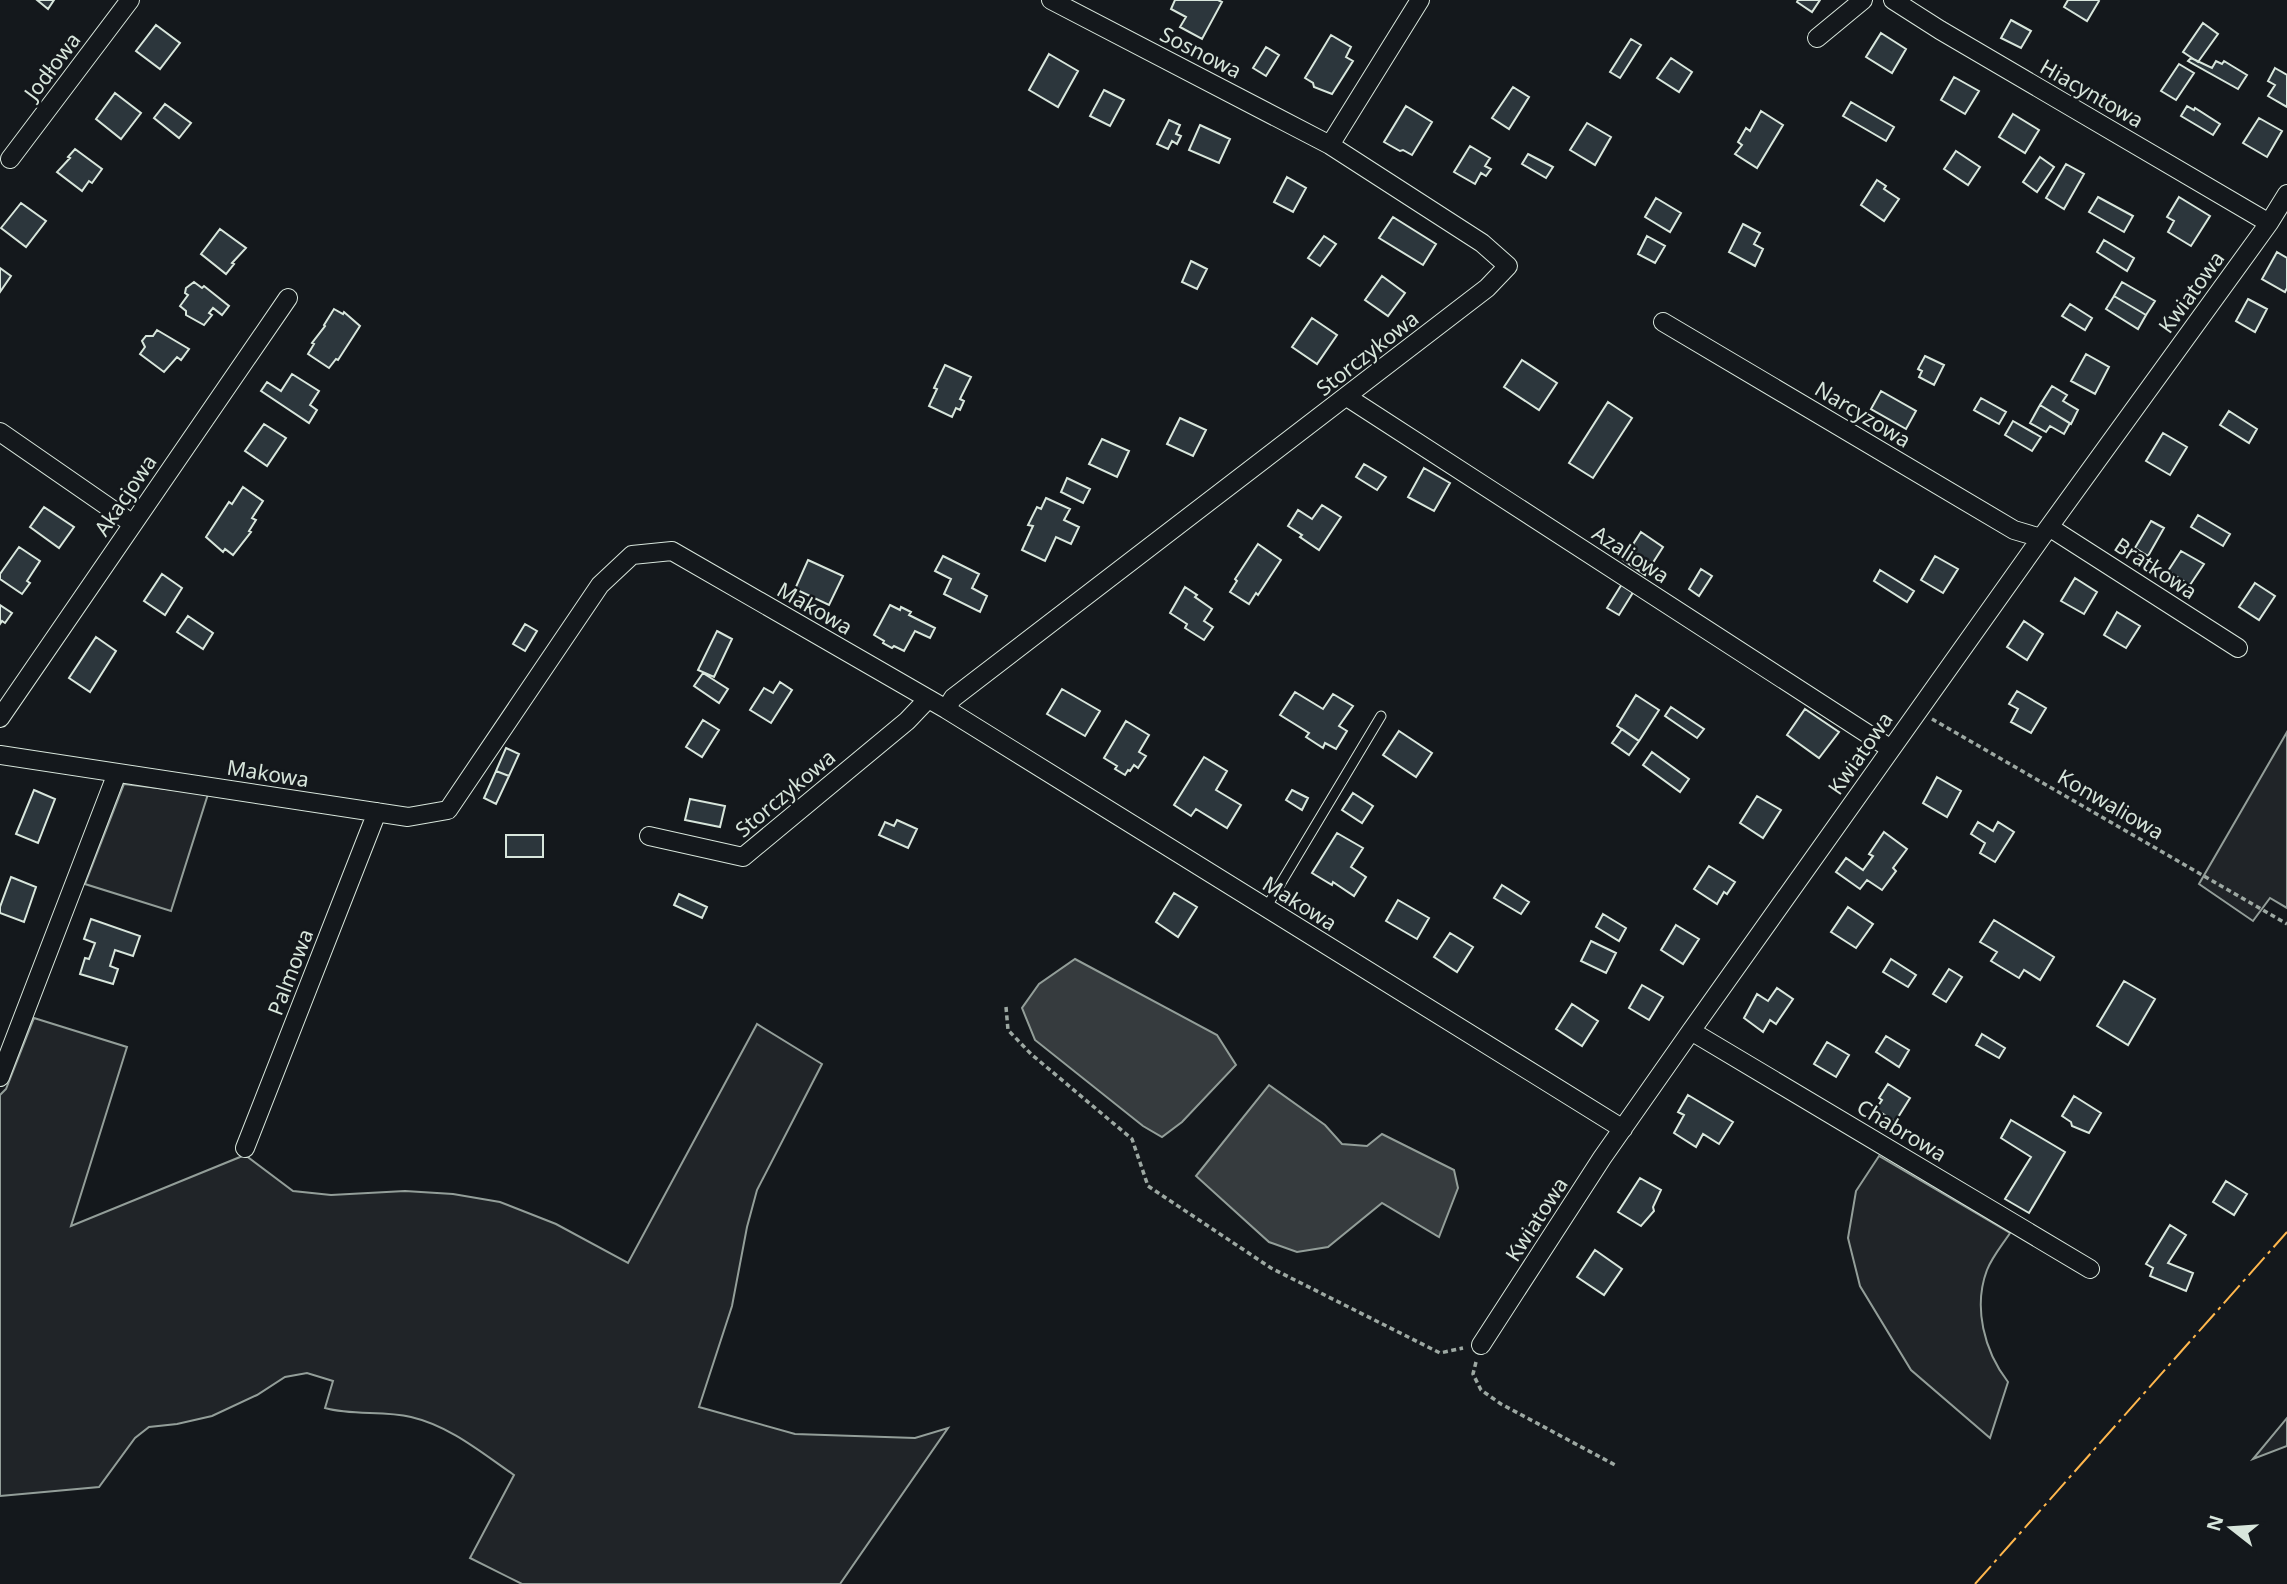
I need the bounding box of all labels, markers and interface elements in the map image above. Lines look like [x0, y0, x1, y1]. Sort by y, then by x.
street label: Sosnowa [1156, 20, 1246, 84]
street label: Jodłowa [16, 27, 86, 107]
street label: Hiacyntowa [2035, 52, 2149, 134]
street label: Kwiatowa [2152, 245, 2230, 339]
street label: Storczykowa [1310, 304, 1424, 402]
street label: Narcyzowa [1810, 374, 1916, 454]
street label: Akacjowa [88, 449, 162, 541]
street label: Azaliowa [1587, 519, 1675, 589]
street label: Bratkowa [2109, 531, 2203, 605]
street label: Makowa [772, 575, 858, 641]
street label: Kwiatowa [1821, 706, 1899, 800]
street label: Storczykowa [729, 743, 841, 843]
street label: Makowa [225, 753, 311, 793]
street label: Konwaliowa [2053, 762, 2169, 846]
street label: Makowa [1258, 869, 1342, 937]
street label: Palmowa [261, 925, 319, 1019]
street label: Chabrowa [1852, 1092, 1952, 1168]
street label: Kwiatowa [1498, 1172, 1574, 1266]
north arrow [2196, 1493, 2266, 1563]
text: N [2200, 1512, 2229, 1534]

